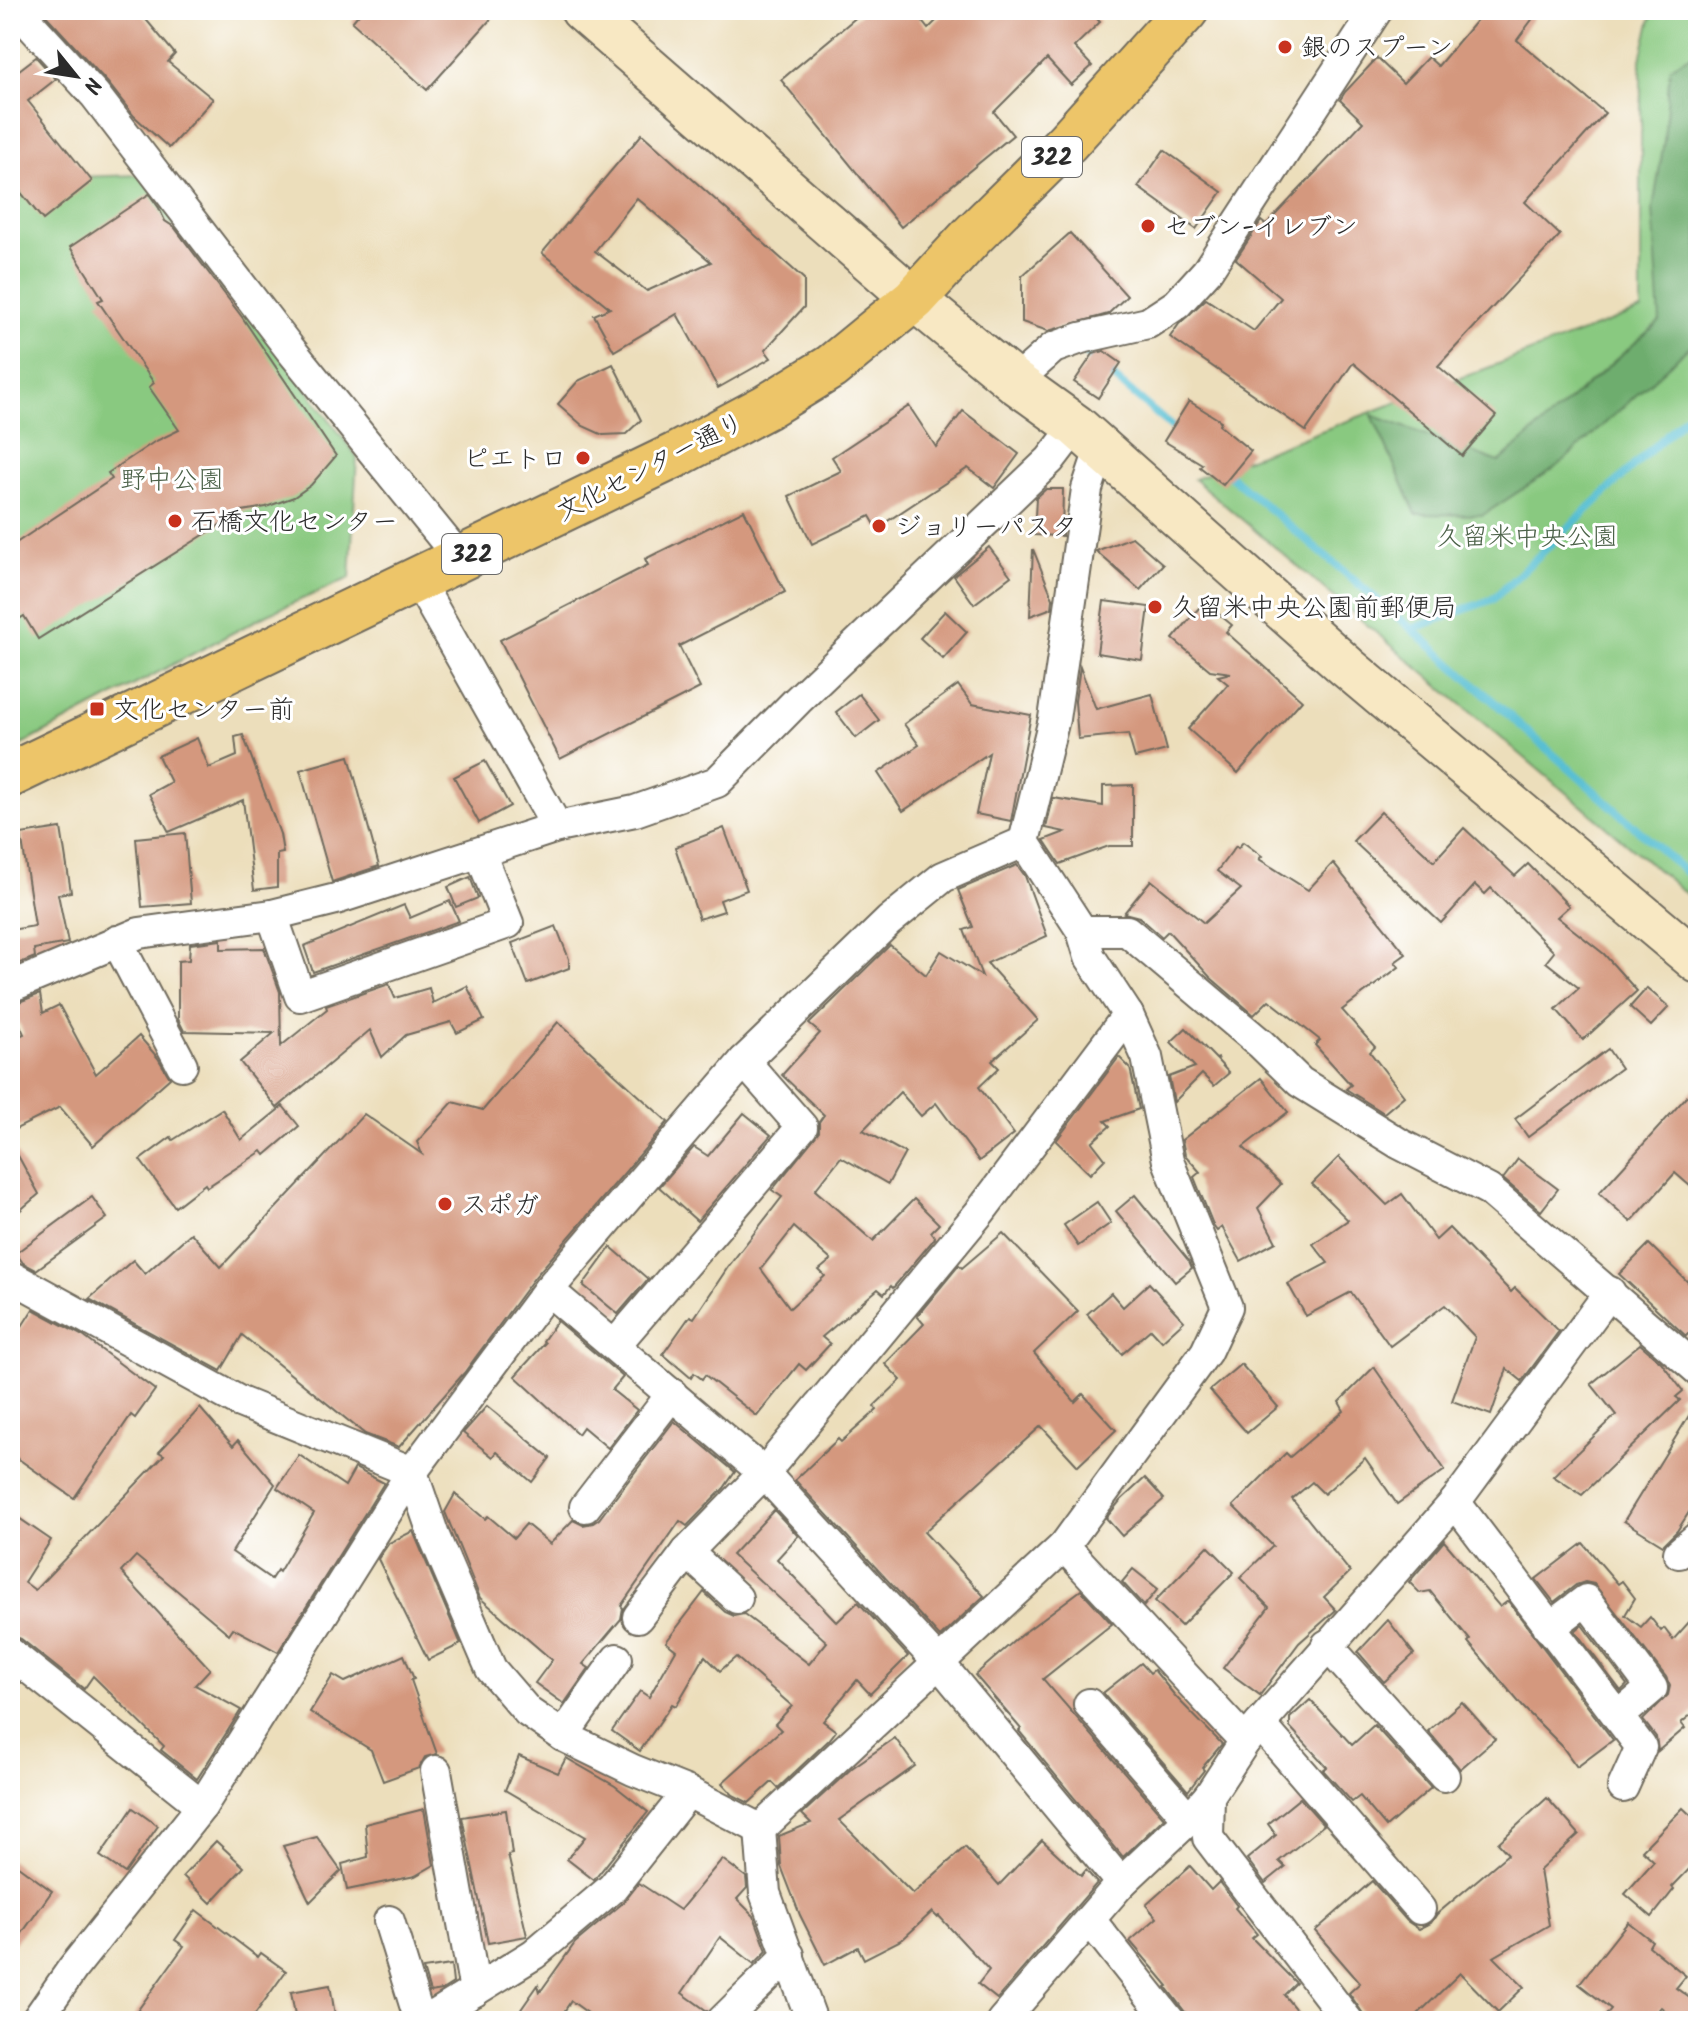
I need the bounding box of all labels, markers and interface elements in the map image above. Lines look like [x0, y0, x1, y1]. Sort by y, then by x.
place label: 銀のスプーン [1301, 28, 1453, 70]
north arrow [36, 36, 116, 116]
marker: 銀のスプーン [1276, 38, 1294, 56]
text: N [72, 70, 110, 100]
road number: 322 [1022, 137, 1082, 177]
place label: セブン-イレブン [1164, 207, 1358, 249]
marker: セブン-イレブン [1139, 217, 1157, 235]
street label: 文化センター通り [549, 402, 753, 533]
place label: ピエトロ [463, 439, 567, 481]
marker: ピエトロ [574, 449, 592, 467]
park label: 野中公園 [120, 460, 224, 502]
place label: 石橋文化センター [191, 502, 398, 544]
place label: ジョリーパスタ [895, 507, 1078, 549]
marker: 石橋文化センター [166, 512, 184, 530]
marker: ジョリーパスタ [870, 517, 888, 535]
park label: 久留米中央公園 [1436, 517, 1618, 559]
road number: 322 [442, 534, 502, 574]
place label: 久留米中央公園前郵便局 [1171, 588, 1457, 630]
marker: 久留米中央公園前郵便局 [1146, 598, 1164, 616]
place label: 文化センター前 [113, 690, 294, 732]
marker: 文化センター前 [88, 700, 106, 718]
place label: スポガ [461, 1185, 539, 1227]
marker: スポガ [436, 1195, 454, 1213]

